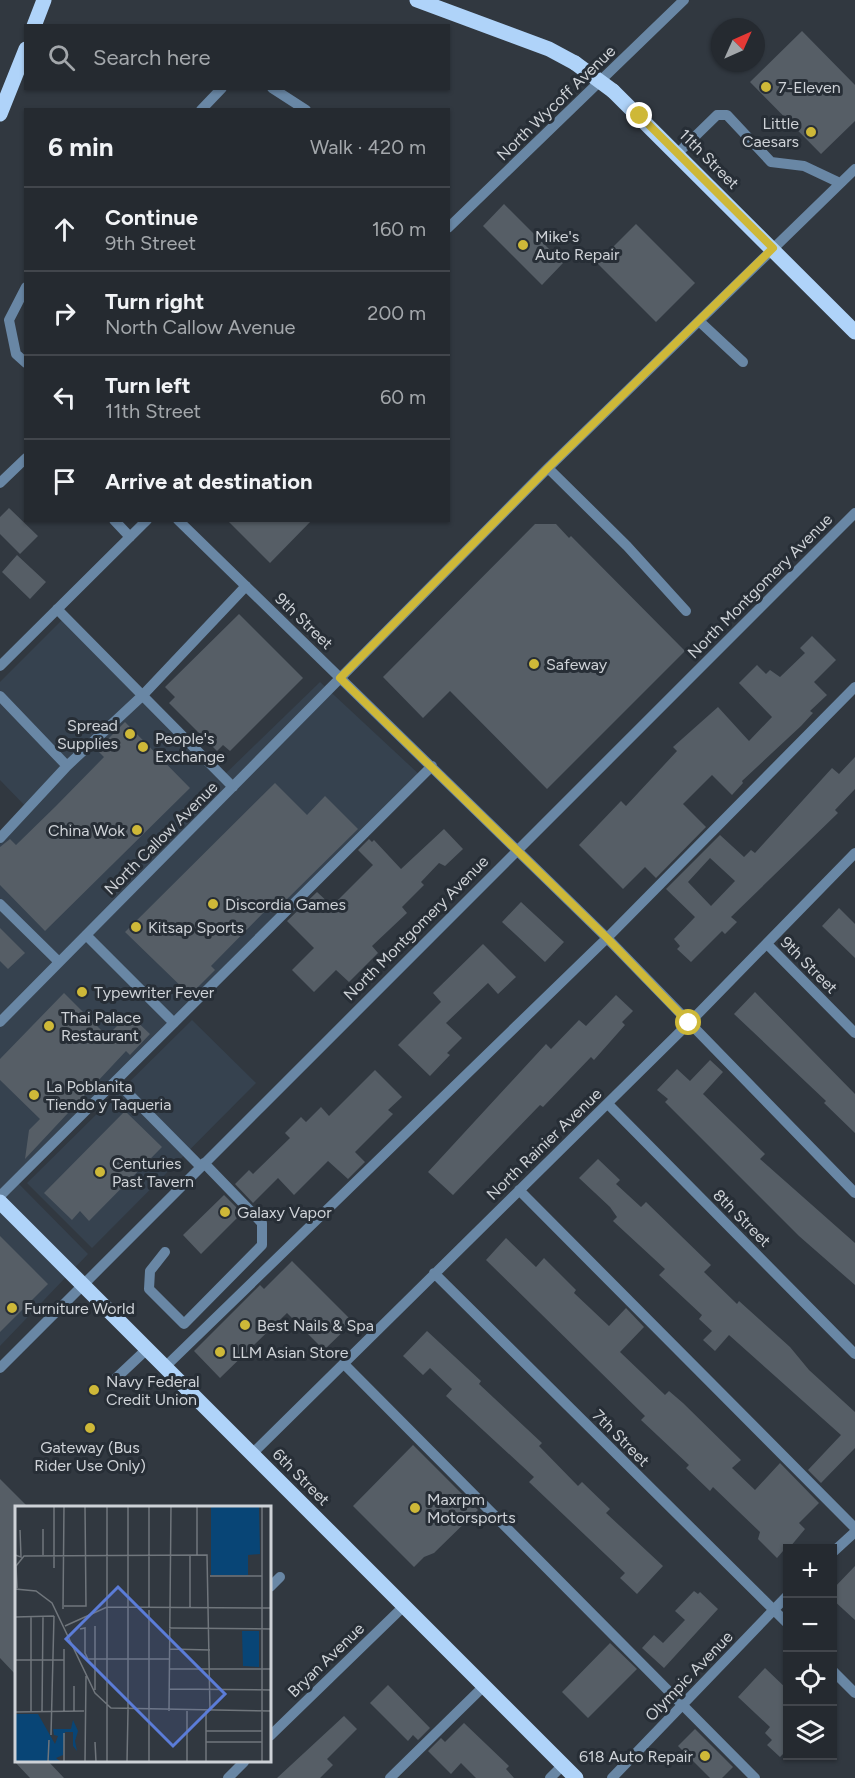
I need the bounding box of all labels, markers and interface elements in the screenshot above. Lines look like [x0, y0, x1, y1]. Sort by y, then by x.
north arrow [711, 18, 765, 72]
search box [24, 24, 450, 90]
icon: search [45, 41, 78, 74]
street label: North Wycoff Avenue [493, 41, 619, 165]
text: Search here [93, 44, 211, 71]
place label: 7-Eleven [778, 78, 841, 97]
marker: 7-Eleven [759, 80, 773, 94]
route end [626, 102, 652, 128]
place label: Little Caesars [742, 114, 799, 151]
street label: 11th Street [675, 125, 743, 193]
marker: Little Caesars [804, 125, 818, 139]
text: 6 min [48, 131, 114, 163]
text: Walk · 420 m [310, 135, 426, 159]
text: Continue [105, 204, 198, 231]
icon: ahead [48, 213, 81, 246]
text: 160 m [372, 217, 426, 241]
place label: Mike's Auto Repair [535, 227, 620, 264]
text: 9th Street [105, 231, 196, 255]
marker: Mike's Auto Repair [516, 238, 530, 252]
text: Turn right [105, 288, 204, 315]
icon: right [48, 297, 81, 330]
text: 200 m [367, 301, 426, 325]
text: North Callow Avenue [105, 315, 296, 339]
text: Turn left [105, 372, 191, 399]
icon: left [48, 381, 81, 414]
text: 60 m [380, 385, 426, 409]
text: 11th Street [105, 399, 201, 423]
icon: arrive [48, 465, 81, 498]
text: Arrive at destination [105, 468, 313, 495]
street label: North Montgomery Avenue [684, 510, 836, 662]
street label: 9th Street [271, 589, 337, 653]
place label: Safeway [546, 655, 608, 674]
marker: Safeway [527, 657, 541, 671]
place label: Spread Supplies [57, 716, 118, 753]
marker: Spread Supplies [123, 727, 137, 741]
place label: People's Exchange [155, 729, 225, 766]
marker: People's Exchange [136, 740, 150, 754]
street label: North Callow Avenue [100, 777, 222, 899]
place label: China Wok [48, 821, 125, 840]
marker: China Wok [130, 823, 144, 837]
street label: North Montgomery Avenue [340, 852, 492, 1004]
place label: Discordia Games [225, 895, 346, 914]
marker: Discordia Games [206, 897, 220, 911]
place label: Kitsap Sports [148, 918, 244, 937]
marker: Kitsap Sports [129, 920, 143, 934]
street label: 9th Street [777, 933, 841, 997]
place label: Typewriter Fever [94, 983, 215, 1002]
marker: Typewriter Fever [75, 985, 89, 999]
place label: Thai Palace Restaurant [61, 1008, 141, 1045]
route start [675, 1009, 701, 1035]
marker: Thai Palace Restaurant [42, 1019, 56, 1033]
place label: La Poblanita Tiendo y Taqueria [46, 1077, 171, 1114]
street label: North Rainier Avenue [482, 1084, 606, 1204]
marker: La Poblanita Tiendo y Taqueria [27, 1088, 41, 1102]
place label: Centuries Past Tavern [112, 1154, 194, 1191]
marker: Centuries Past Tavern [93, 1165, 107, 1179]
street label: 8th Street [709, 1185, 775, 1251]
place label: Galaxy Vapor [237, 1203, 332, 1222]
marker: Galaxy Vapor [218, 1205, 232, 1219]
place label: Furniture World [24, 1299, 135, 1318]
marker: Furniture World [5, 1301, 19, 1315]
place label: Best Nails & Spa [257, 1316, 374, 1335]
marker: Best Nails & Spa [238, 1318, 252, 1332]
place label: LLM Asian Store [232, 1343, 349, 1362]
marker: LLM Asian Store [213, 1345, 227, 1359]
place label: Navy Federal Credit Union [106, 1372, 200, 1409]
marker: Navy Federal Credit Union [87, 1383, 101, 1397]
street label: 7th Street [589, 1406, 653, 1470]
marker: Gateway (Bus Rider Use Only) [83, 1421, 97, 1435]
place label: Gateway (Bus Rider Use Only) [34, 1438, 146, 1475]
street label: 6th Street [269, 1445, 333, 1509]
place label: Maxrpm Motorsports [427, 1490, 516, 1527]
marker: Maxrpm Motorsports [408, 1501, 422, 1515]
inset map [15, 1506, 272, 1763]
map controls [783, 1544, 837, 1760]
button: + [783, 1544, 837, 1598]
button: − [783, 1598, 837, 1652]
street label: Bryan Avenue [284, 1619, 368, 1701]
street label: Olympic Avenue [641, 1627, 737, 1725]
button: locate [783, 1652, 837, 1706]
button: layers [783, 1706, 837, 1760]
place label: 618 Auto Repair [579, 1747, 694, 1766]
marker: 618 Auto Repair [698, 1749, 712, 1763]

